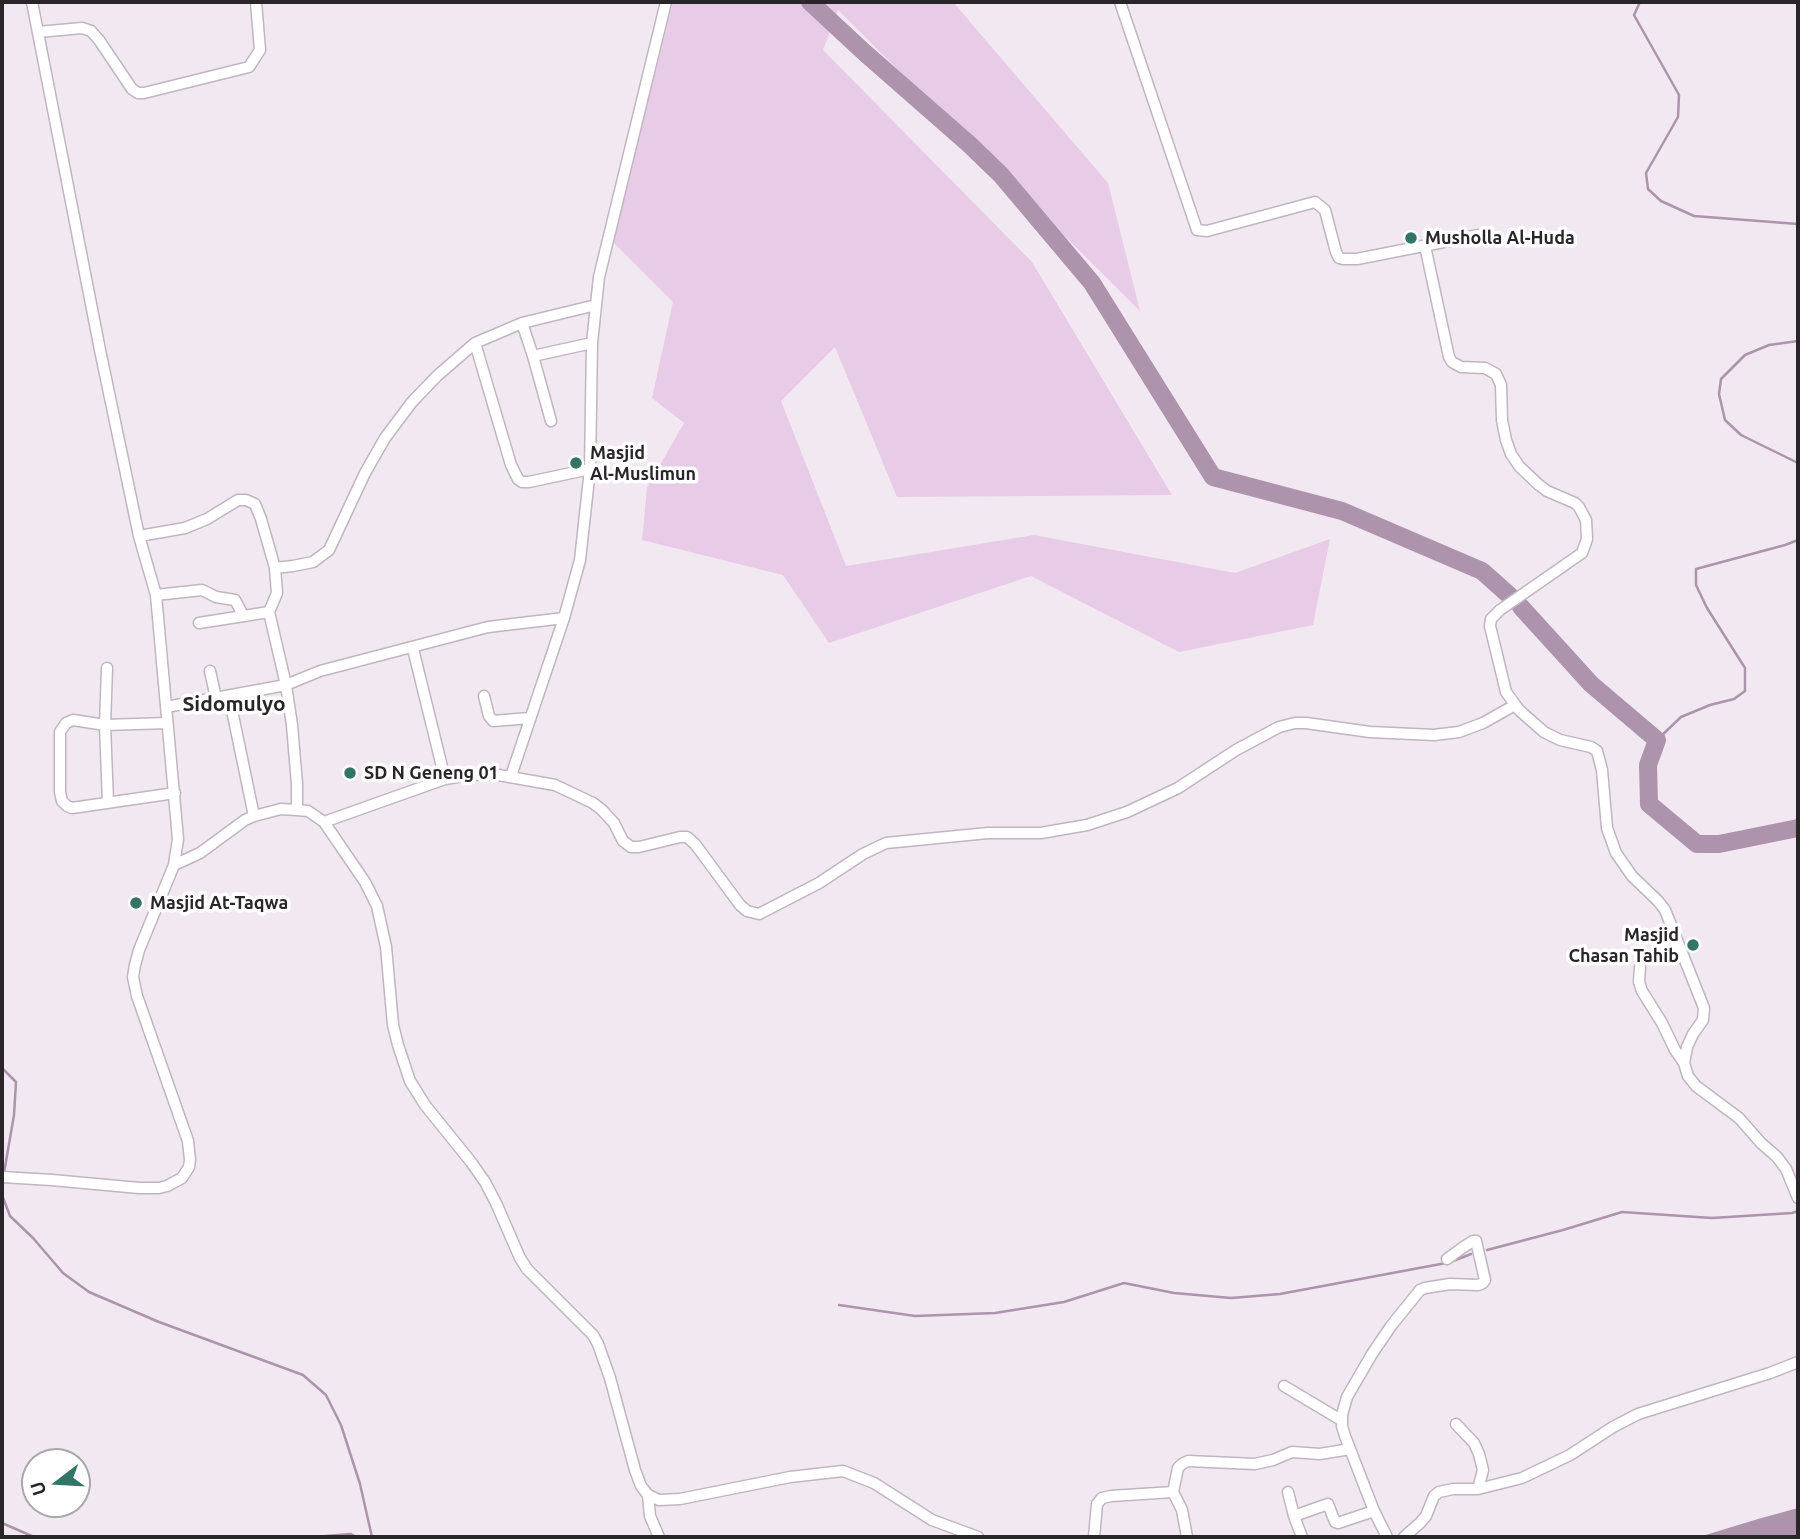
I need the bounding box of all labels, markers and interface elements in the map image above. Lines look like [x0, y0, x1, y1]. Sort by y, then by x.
place label: Musholla Al-Huda [1425, 227, 1575, 249]
marker: Musholla Al-Huda [1403, 230, 1419, 246]
place label: Masjid Al-Muslimun [590, 442, 696, 484]
marker: Masjid Al-Muslimun [568, 455, 584, 471]
district label: Sidomulyo [182, 691, 286, 717]
place label: SD N Geneng 01 [364, 762, 499, 784]
marker: SD N Geneng 01 [342, 765, 358, 781]
place label: Masjid At-Taqwa [150, 892, 288, 914]
marker: Masjid At-Taqwa [128, 895, 144, 911]
place label: Masjid Chasan Tahib [1568, 924, 1679, 967]
marker: Masjid Chasan Tahib [1685, 937, 1701, 953]
north arrow [21, 1448, 91, 1518]
text: U [25, 1479, 50, 1498]

